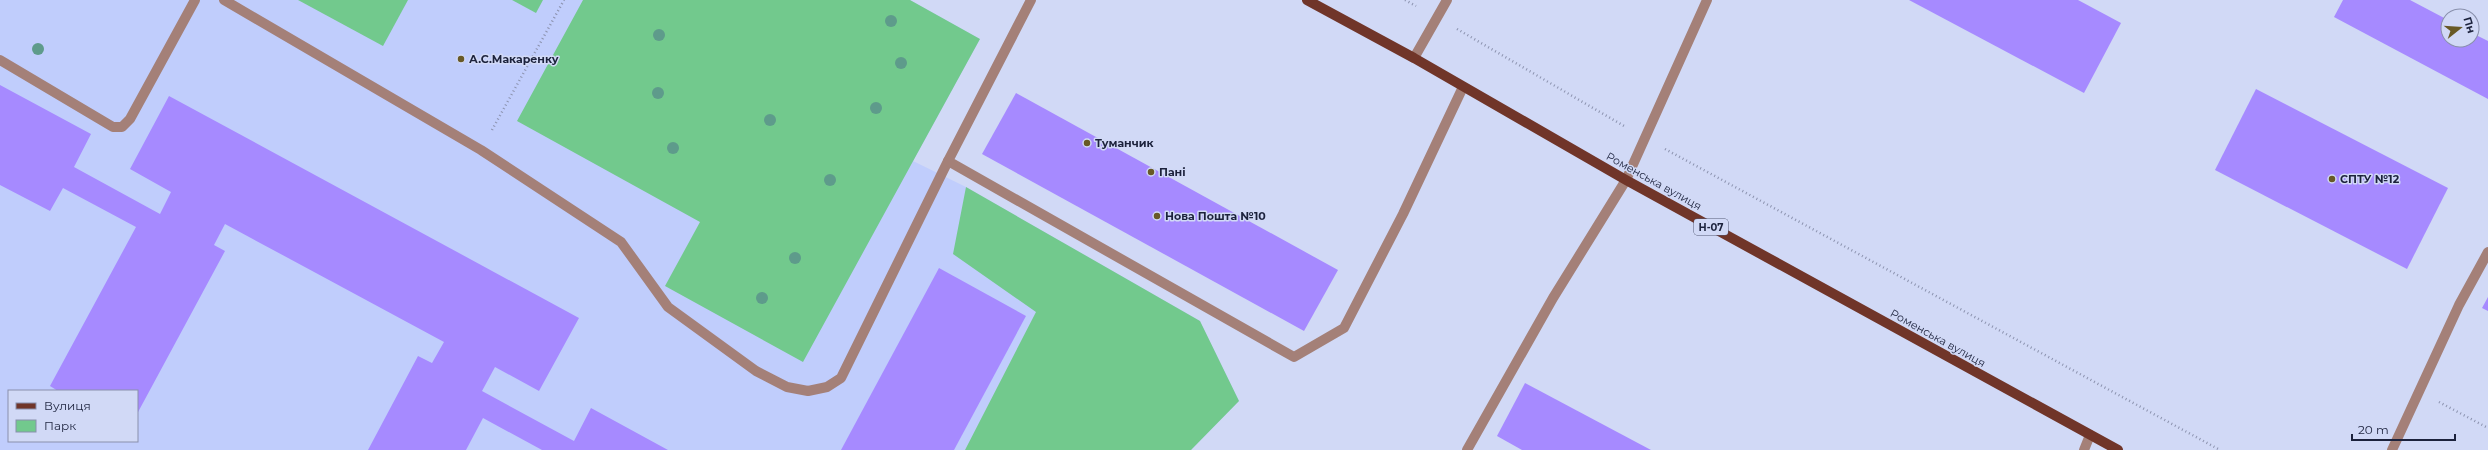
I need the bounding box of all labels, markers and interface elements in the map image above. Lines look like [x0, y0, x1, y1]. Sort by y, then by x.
north arrow [2440, 8, 2480, 48]
text: Пн [2460, 15, 2479, 35]
place label: А.С.Макаренку [469, 52, 559, 66]
marker: А.С.Макаренку [456, 54, 466, 64]
place label: Туманчик [1095, 136, 1154, 150]
marker: Туманчик [1082, 138, 1092, 148]
street label: Роменська вулиця [1604, 149, 1704, 213]
place label: Пані [1159, 165, 1186, 179]
marker: Пані [1146, 167, 1156, 177]
place label: СПТУ №12 [2340, 172, 2400, 186]
marker: СПТУ №12 [2327, 174, 2337, 184]
place label: Нова Пошта №10 [1165, 209, 1266, 223]
marker: Нова Пошта №10 [1152, 211, 1162, 221]
road number: Н-07 [1694, 219, 1728, 235]
street label: Роменська вулиця [1888, 306, 1988, 370]
legend [8, 390, 138, 442]
text: Вулиця [44, 398, 91, 413]
scale bar [2352, 416, 2455, 442]
text: Парк [44, 418, 76, 433]
text: 20 m [2358, 422, 2389, 437]

